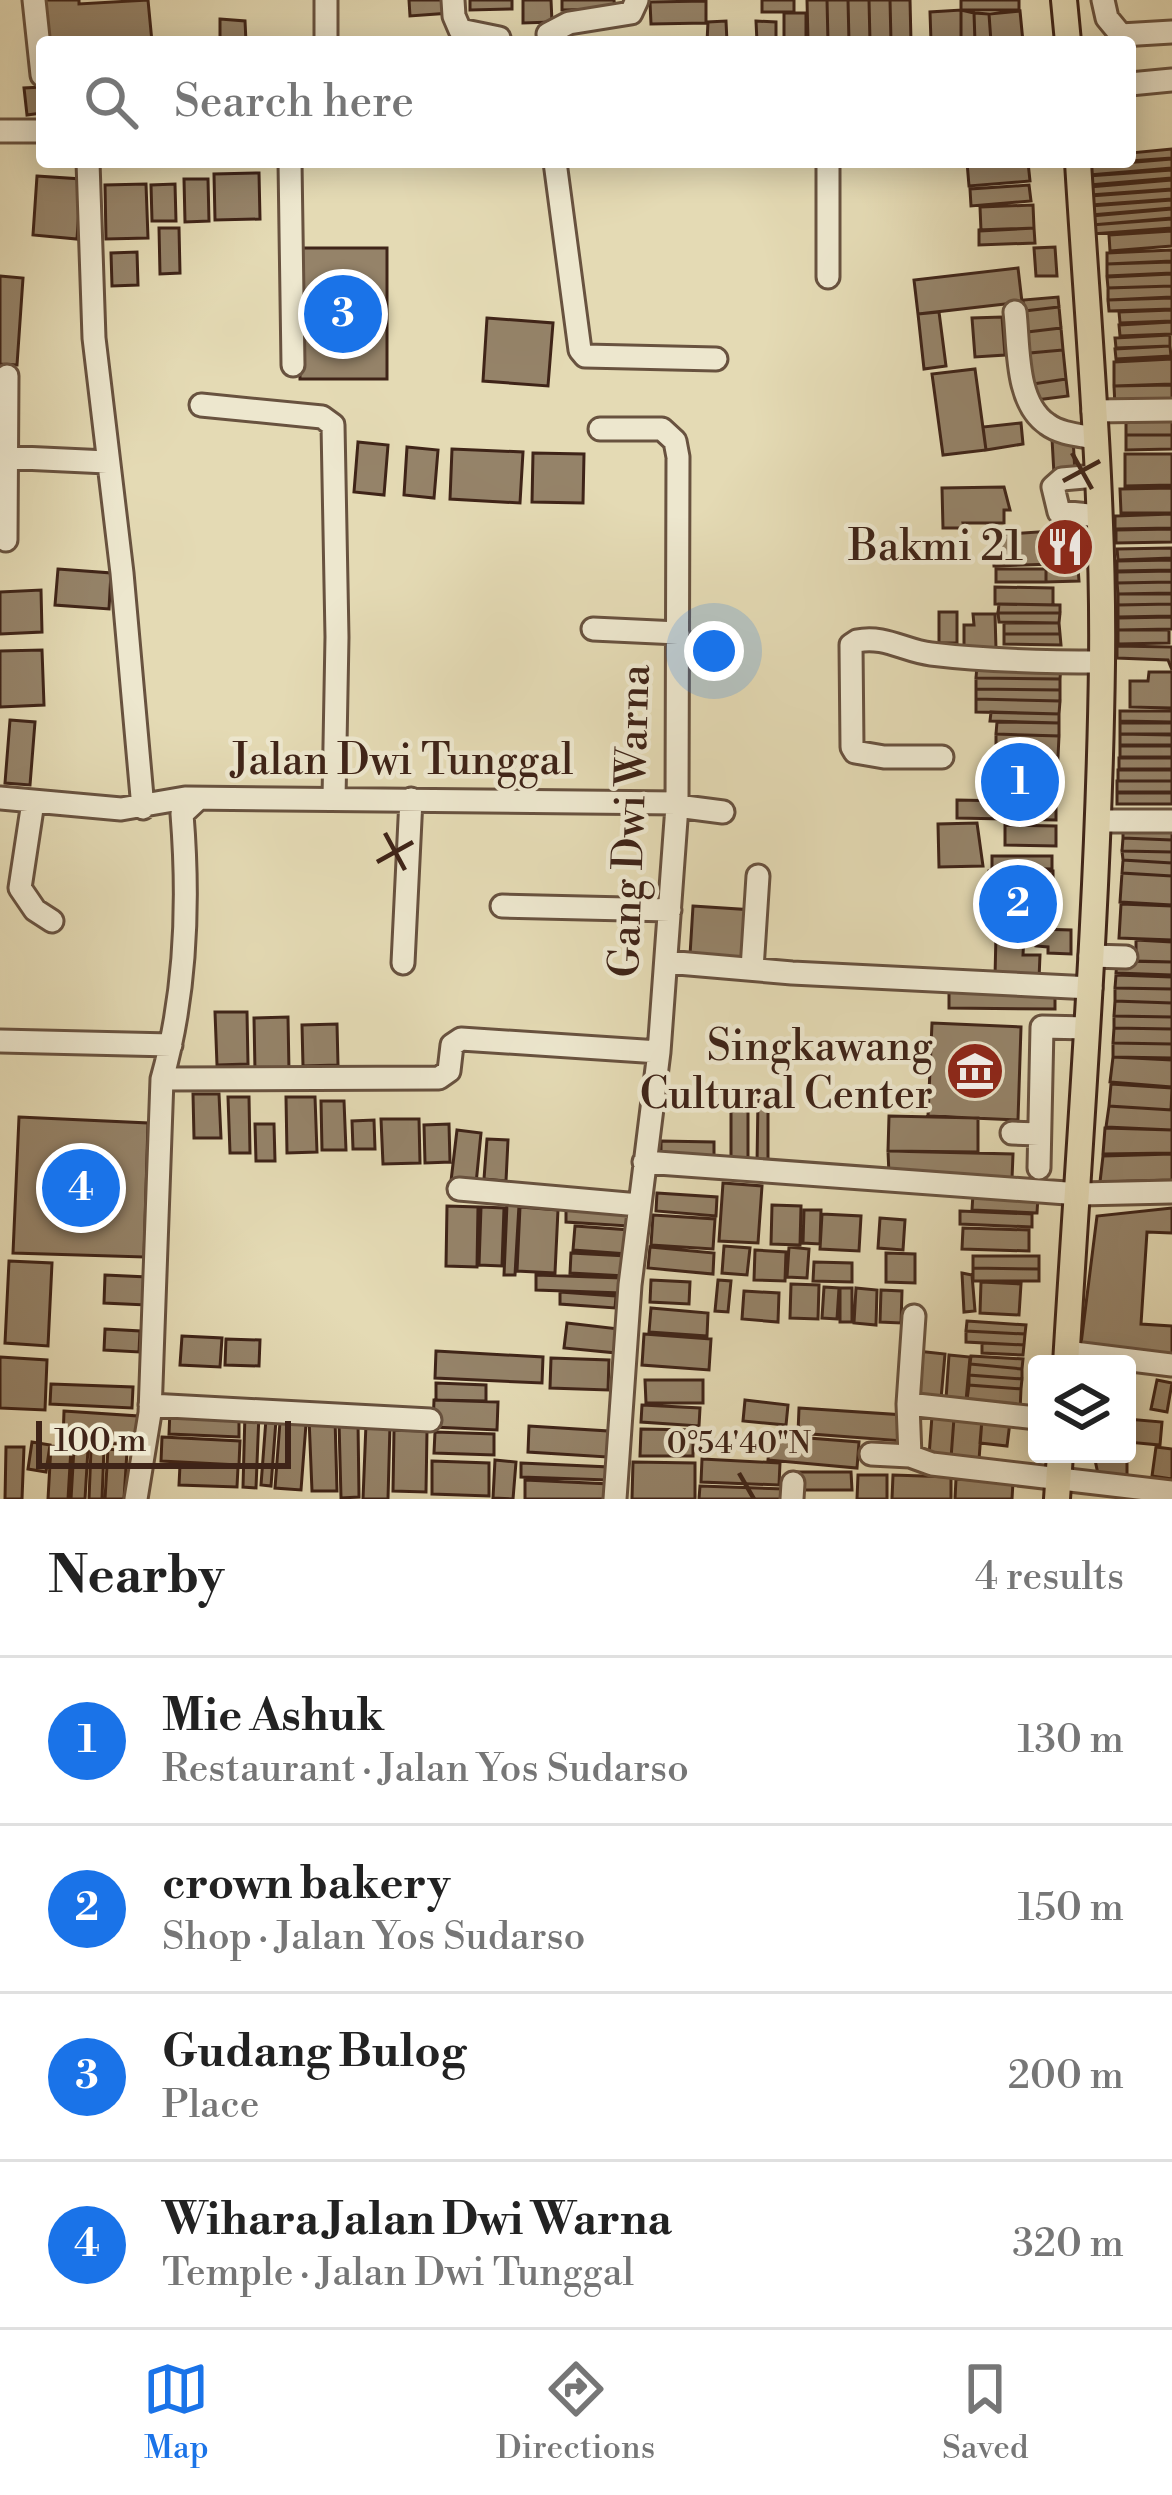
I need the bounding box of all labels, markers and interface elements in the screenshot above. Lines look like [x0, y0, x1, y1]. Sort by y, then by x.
search box [36, 36, 1136, 168]
icon: search [78, 69, 144, 135]
text: Search here [174, 74, 414, 131]
pin: 3 [304, 269, 382, 359]
restaurant icon: Bakmi 21 [1034, 516, 1096, 578]
place label: Bakmi 21 [847, 521, 1023, 574]
your location [684, 621, 744, 681]
street label: Gang Dwi Warna [599, 663, 664, 979]
street label: Jalan Dwi Tunggal [229, 735, 573, 789]
pin: 1 [981, 737, 1059, 827]
pin: 2 [979, 859, 1057, 949]
place label: Singkawang Cultural Center [640, 1021, 933, 1122]
museum icon: Singkawang Cultural Center [944, 1040, 1006, 1102]
pin: 4 [42, 1143, 120, 1233]
map controls [1028, 1355, 1136, 1463]
button: layers [1028, 1355, 1136, 1463]
scale bar [36, 1415, 291, 1468]
text: 100 m [54, 1421, 147, 1462]
text: 0°54'40"N [667, 1425, 811, 1463]
text: Nearby [48, 1545, 224, 1609]
text: 4 results [975, 1553, 1124, 1602]
text: Mie Ashuk [162, 1688, 384, 1745]
text: 1 [78, 1716, 96, 1765]
text: 130 m [1018, 1716, 1124, 1765]
text: Restaurant · Jalan Yos Sudarso [162, 1745, 689, 1794]
text: crown bakery [162, 1856, 450, 1913]
text: 2 [75, 1884, 99, 1933]
text: 150 m [1018, 1884, 1124, 1933]
text: Shop · Jalan Yos Sudarso [162, 1913, 586, 1962]
text: Gudang Bulog [162, 2024, 466, 2081]
text: 3 [75, 2052, 99, 2101]
text: 200 m [1008, 2052, 1124, 2101]
text: Place [162, 2081, 259, 2130]
text: Wihara Jalan Dwi Warna [162, 2192, 672, 2249]
text: 4 [74, 2220, 100, 2269]
text: 320 m [1012, 2220, 1124, 2269]
text: Temple · Jalan Dwi Tunggal [162, 2249, 634, 2298]
tab: Map [143, 2356, 209, 2469]
tab: Directions [496, 2356, 655, 2469]
tab: Saved [942, 2356, 1029, 2469]

